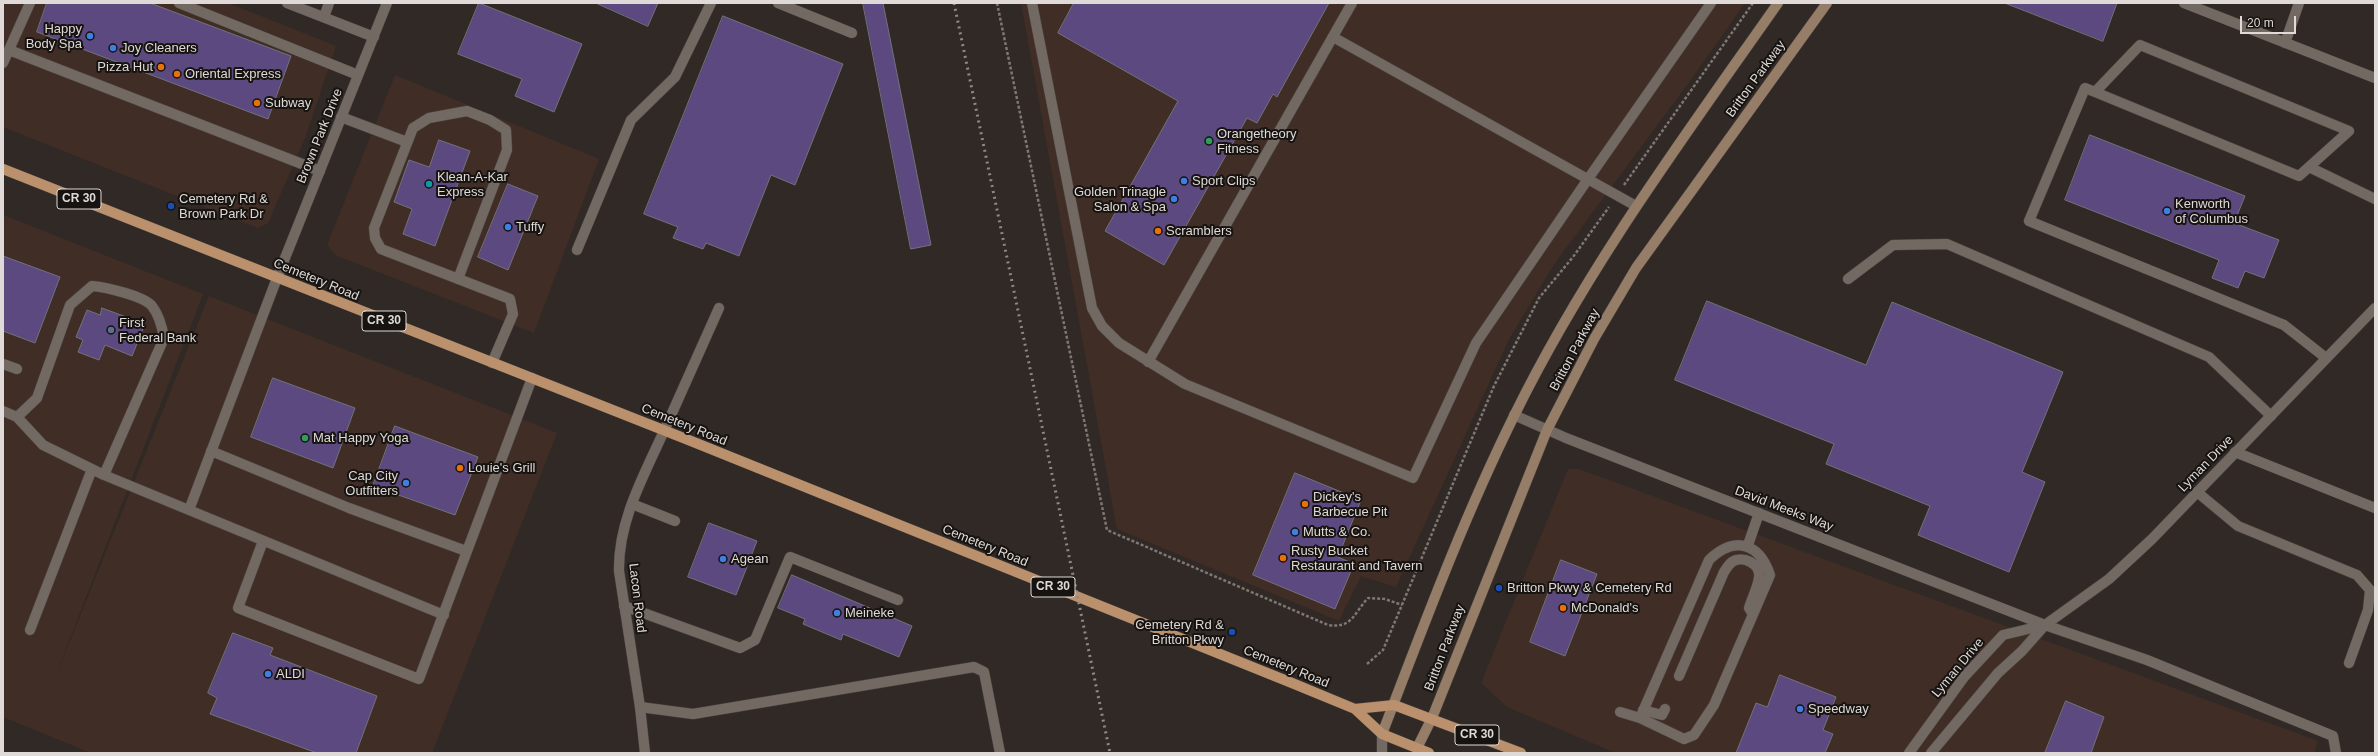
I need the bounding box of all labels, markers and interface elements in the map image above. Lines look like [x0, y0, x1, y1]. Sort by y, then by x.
scale bar [2242, 8, 2298, 34]
text: 20 m [2247, 16, 2274, 30]
place label: Happy Body Spa [26, 21, 82, 52]
marker: Happy Body Spa [85, 31, 95, 41]
street label: Britton Parkway [1723, 38, 1789, 120]
place label: Joy Cleaners [121, 40, 197, 56]
marker: Joy Cleaners [108, 43, 118, 53]
place label: Pizza Hut [97, 59, 153, 75]
marker: Pizza Hut [156, 62, 166, 72]
place label: Oriental Express [185, 66, 281, 82]
marker: Oriental Express [172, 69, 182, 79]
street label: Brown Park Drive [294, 86, 346, 186]
place label: Subway [265, 95, 311, 111]
marker: Subway [252, 98, 262, 108]
place label: Orangetheory Fitness [1217, 126, 1296, 157]
marker: Orangetheory Fitness [1204, 136, 1214, 146]
place label: Klean-A-Kar Express [437, 169, 508, 200]
place label: Sport Clips [1192, 173, 1256, 189]
marker: Sport Clips [1179, 176, 1189, 186]
marker: Klean-A-Kar Express [424, 179, 434, 189]
place label: Golden Trinagle Salon & Spa [1074, 184, 1166, 215]
road number: CR 30 [57, 189, 101, 209]
place label: Cemetery Rd & Brown Park Dr [179, 191, 268, 222]
marker: Golden Trinagle Salon & Spa [1169, 194, 1179, 204]
place label: Kenworth of Columbus [2175, 196, 2248, 227]
marker: Cemetery Rd & Brown Park Dr [166, 201, 176, 211]
marker: Kenworth of Columbus [2162, 206, 2172, 216]
place label: Tuffy [516, 219, 544, 235]
marker: Tuffy [503, 222, 513, 232]
place label: Scramblers [1166, 223, 1232, 239]
marker: Scramblers [1153, 226, 1163, 236]
street label: Cemetery Road [271, 256, 361, 304]
street label: Britton Parkway [1547, 306, 1603, 394]
road number: CR 30 [362, 311, 406, 331]
place label: First Federal Bank [119, 315, 196, 346]
marker: First Federal Bank [106, 325, 116, 335]
street label: Cemetery Road [639, 401, 729, 449]
place label: Mat Happy Yoga [313, 430, 409, 446]
marker: Mat Happy Yoga [300, 433, 310, 443]
street label: Lyman Drive [2175, 433, 2237, 495]
place label: Louie's Grill [468, 460, 536, 476]
marker: Louie's Grill [455, 463, 465, 473]
place label: Cap City Outfitters [345, 468, 398, 499]
marker: Cap City Outfitters [401, 478, 411, 488]
street label: David Meeks Way [1733, 483, 1835, 535]
place label: Dickey's Barbecue Pit [1313, 489, 1387, 520]
marker: Dickey's Barbecue Pit [1300, 499, 1310, 509]
street label: Cemetery Road [940, 522, 1030, 570]
place label: Mutts & Co. [1303, 524, 1371, 540]
marker: Mutts & Co. [1290, 527, 1300, 537]
place label: Rusty Bucket Restaurant and Tavern [1291, 543, 1423, 574]
place label: Agean [731, 551, 769, 567]
marker: Rusty Bucket Restaurant and Tavern [1278, 553, 1288, 563]
marker: Agean [718, 554, 728, 564]
street label: Lacon Road [625, 562, 649, 634]
road number: CR 30 [1031, 577, 1075, 597]
place label: Britton Pkwy & Cemetery Rd [1507, 580, 1672, 596]
marker: Britton Pkwy & Cemetery Rd [1494, 583, 1504, 593]
place label: McDonald's [1571, 600, 1639, 616]
street label: Britton Parkway [1421, 603, 1469, 693]
marker: McDonald's [1558, 603, 1568, 613]
place label: Meineke [845, 605, 894, 621]
marker: Meineke [832, 608, 842, 618]
place label: Cemetery Rd & Britton Pkwy [1135, 617, 1224, 648]
marker: Cemetery Rd & Britton Pkwy [1227, 627, 1237, 637]
street label: Lyman Drive [1929, 635, 1987, 701]
street label: Cemetery Road [1241, 643, 1331, 691]
place label: ALDI [276, 666, 305, 682]
marker: ALDI [263, 669, 273, 679]
place label: Speedway [1808, 701, 1869, 717]
marker: Speedway [1795, 704, 1805, 714]
road number: CR 30 [1455, 725, 1499, 745]

